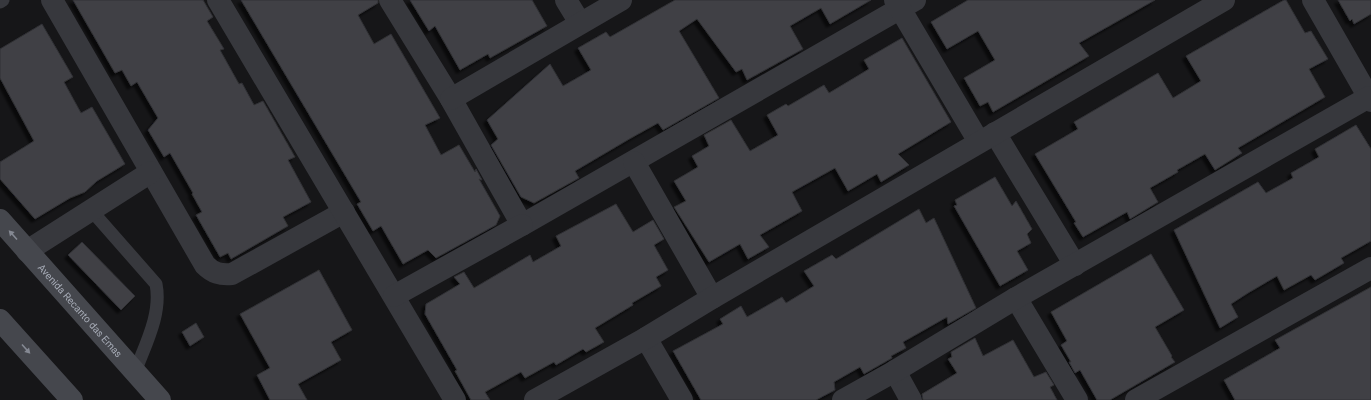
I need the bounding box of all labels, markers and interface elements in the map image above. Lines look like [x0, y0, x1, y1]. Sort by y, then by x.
one-way arrow [8, 230, 18, 240]
street label: Avenida Recanto das Emas [36, 262, 124, 360]
one-way arrow [21, 344, 31, 354]

